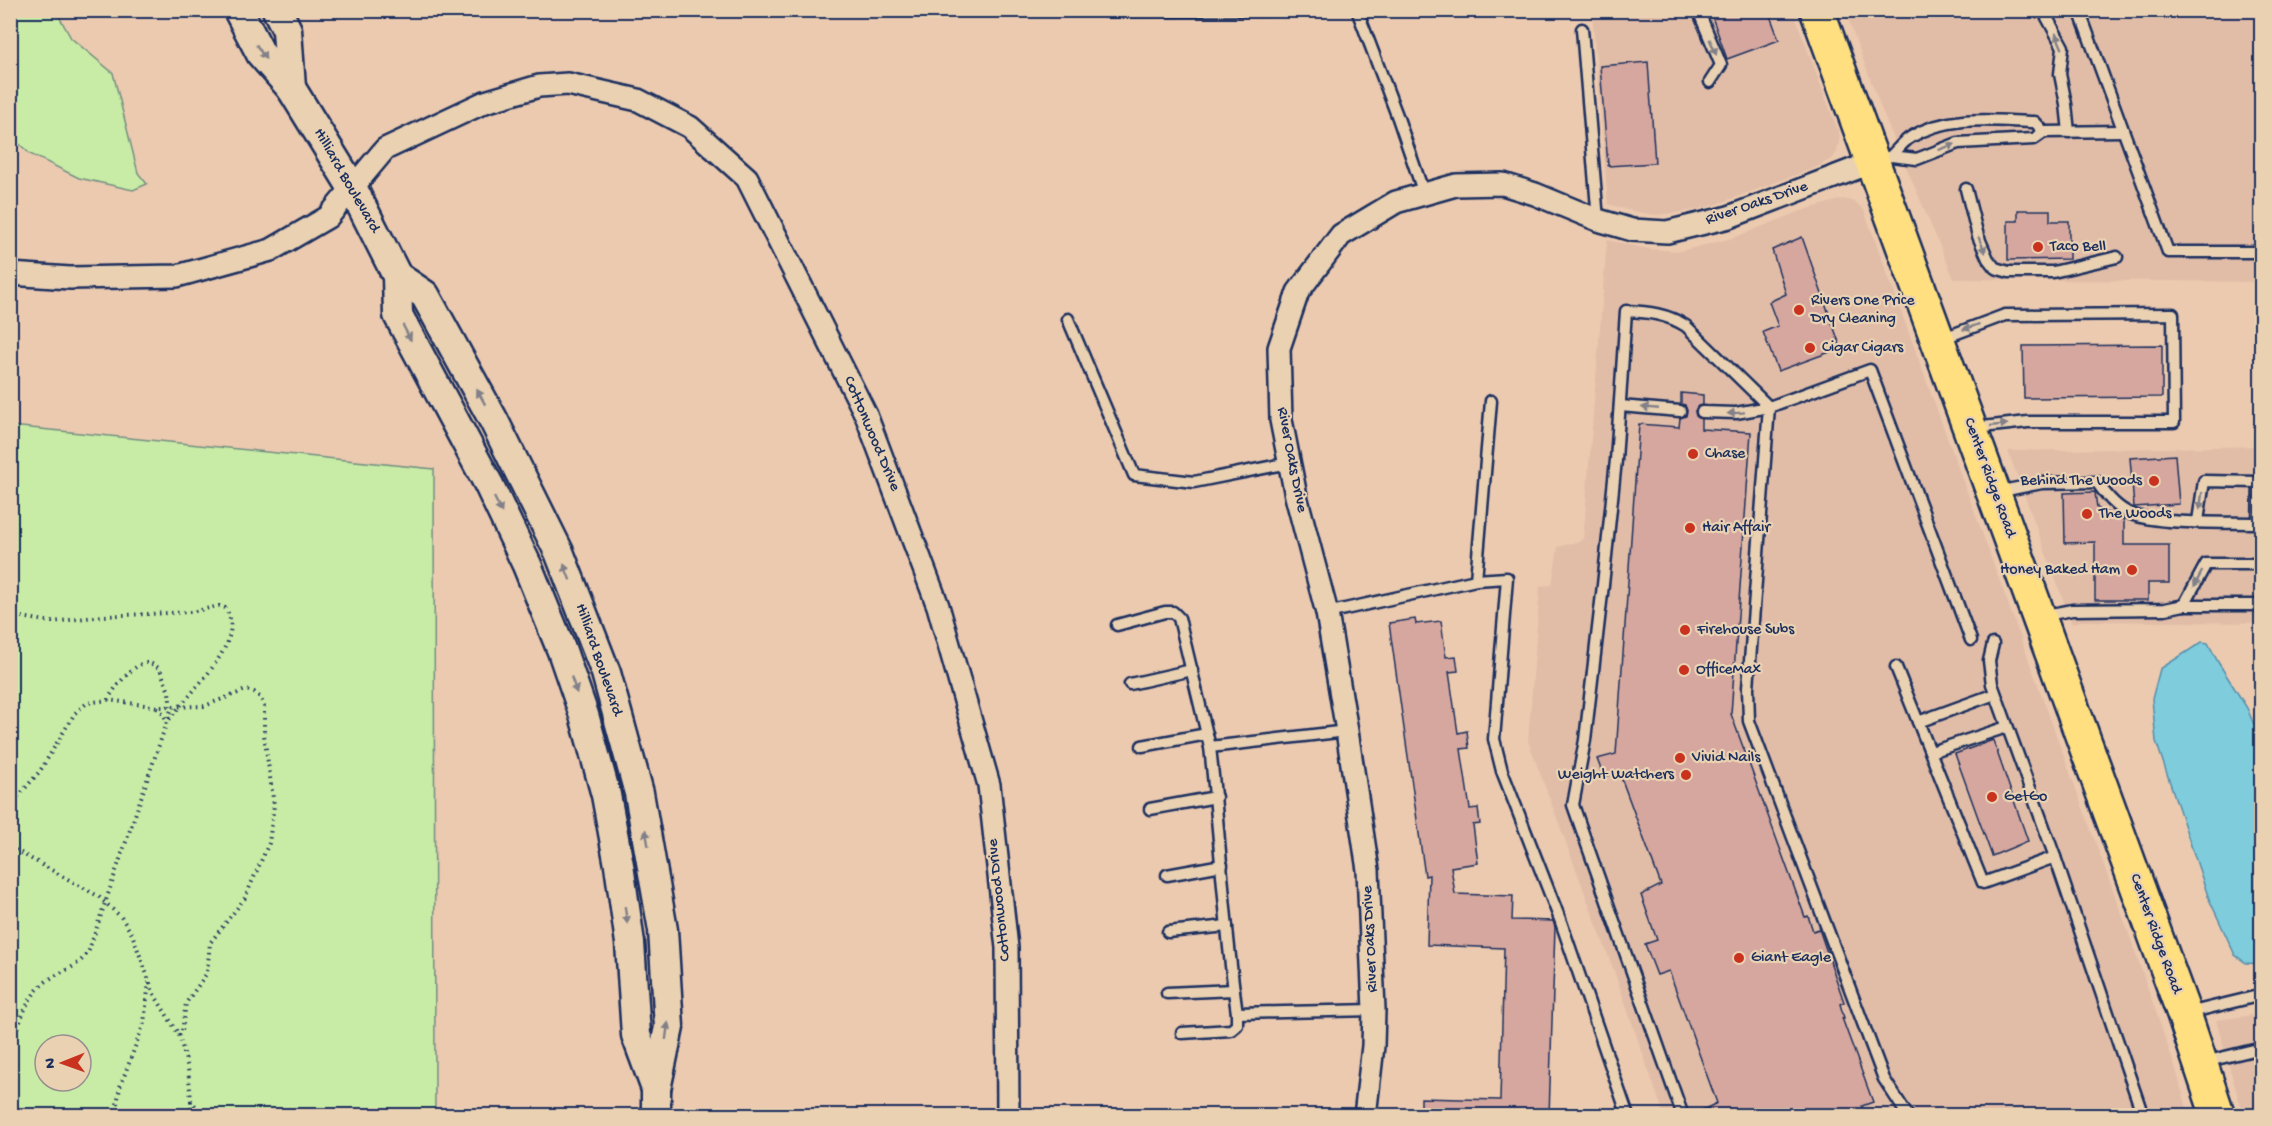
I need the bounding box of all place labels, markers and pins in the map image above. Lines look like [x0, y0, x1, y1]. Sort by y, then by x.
place label: Taco Bell [2049, 238, 2106, 257]
marker: Taco Bell [2031, 240, 2045, 254]
place label: Rivers One Price Dry Cleaning [1810, 292, 1915, 329]
marker: Rivers One Price Dry Cleaning [1792, 303, 1806, 317]
place label: Cigar Cigars [1822, 339, 1904, 358]
marker: Cigar Cigars [1803, 341, 1817, 355]
place label: Chase [1705, 445, 1746, 464]
marker: Chase [1686, 447, 1700, 461]
place label: Behind The Woods [2019, 472, 2143, 491]
marker: Behind The Woods [2147, 474, 2161, 488]
place label: The Woods [2098, 505, 2172, 524]
marker: The Woods [2080, 507, 2094, 521]
place label: Hair Affair [1702, 519, 1772, 538]
marker: Hair Affair [1683, 521, 1697, 535]
place label: Honey Baked Ham [2000, 561, 2121, 580]
marker: Honey Baked Ham [2125, 563, 2139, 577]
place label: Firehouse Subs [1696, 621, 1795, 640]
marker: Firehouse Subs [1678, 623, 1692, 637]
place label: OfficeMax [1696, 661, 1762, 680]
marker: OfficeMax [1677, 663, 1691, 677]
place label: Vivid Nails [1691, 749, 1761, 768]
marker: Vivid Nails [1673, 751, 1687, 765]
place label: Weight Watchers [1558, 766, 1675, 785]
marker: Weight Watchers [1679, 768, 1693, 782]
place label: GetGo [2004, 788, 2047, 807]
marker: GetGo [1985, 790, 1999, 804]
place label: Giant Eagle [1751, 949, 1832, 968]
marker: Giant Eagle [1732, 951, 1746, 965]

